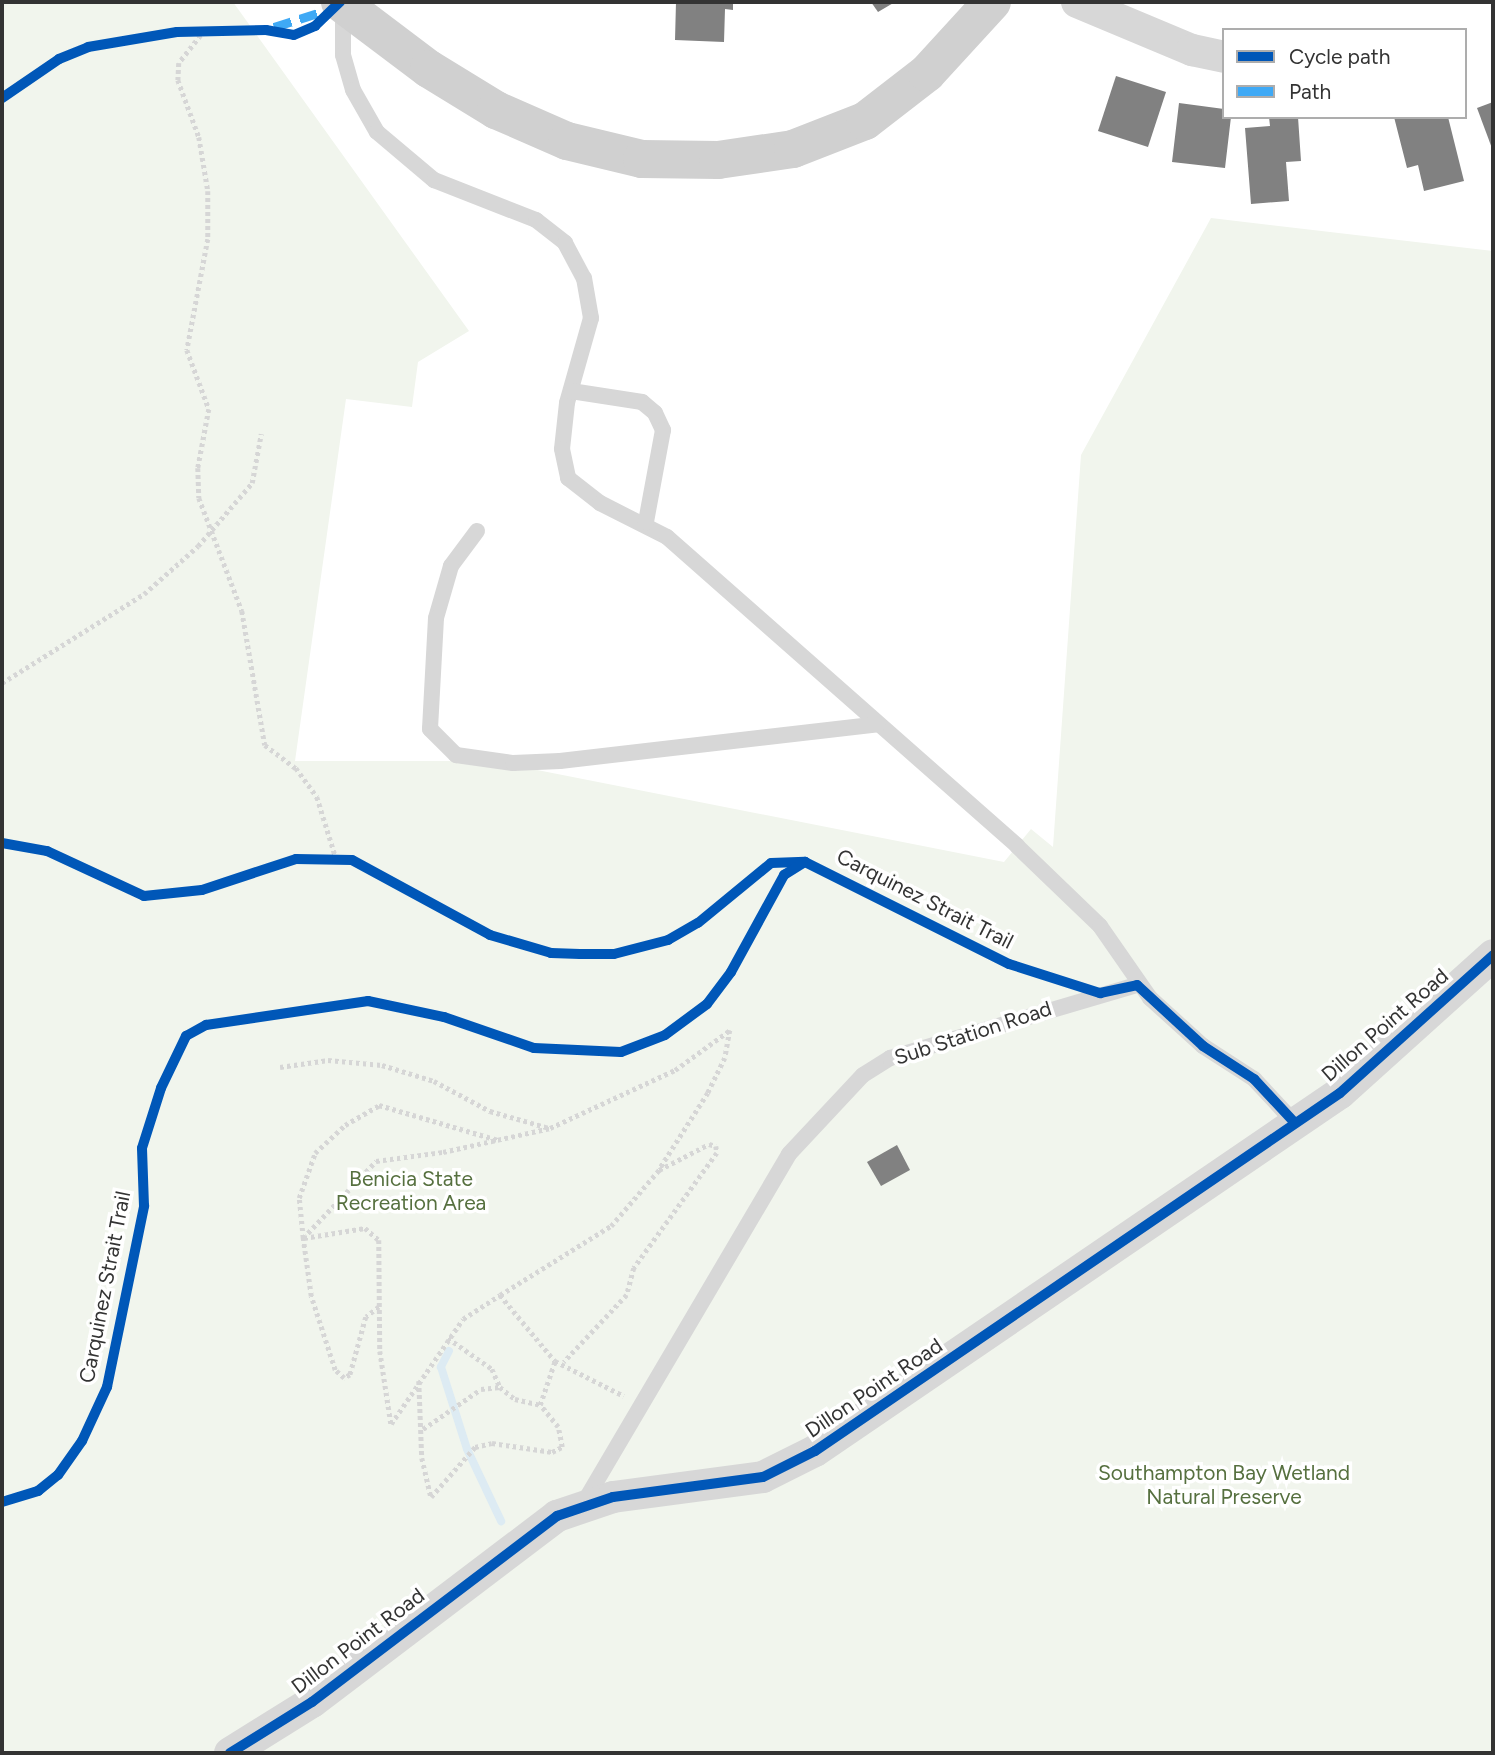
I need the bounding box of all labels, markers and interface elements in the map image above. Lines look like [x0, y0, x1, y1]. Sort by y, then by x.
legend [1222, 28, 1467, 119]
text: Cycle path [1289, 44, 1390, 69]
text: Path [1289, 79, 1331, 104]
street label: Carquinez Strait Trail [832, 844, 1018, 954]
street label: Dillon Point Road [1316, 963, 1454, 1087]
street label: Sub Station Road [891, 996, 1055, 1070]
park label: Benicia State Recreation Area [336, 1166, 486, 1216]
street label: Carquinez Strait Trail [74, 1189, 136, 1385]
street label: Dillon Point Road [801, 1333, 947, 1443]
park label: Southampton Bay Wetland Natural Preserve [1098, 1460, 1350, 1510]
street label: Dillon Point Road [287, 1583, 429, 1699]

